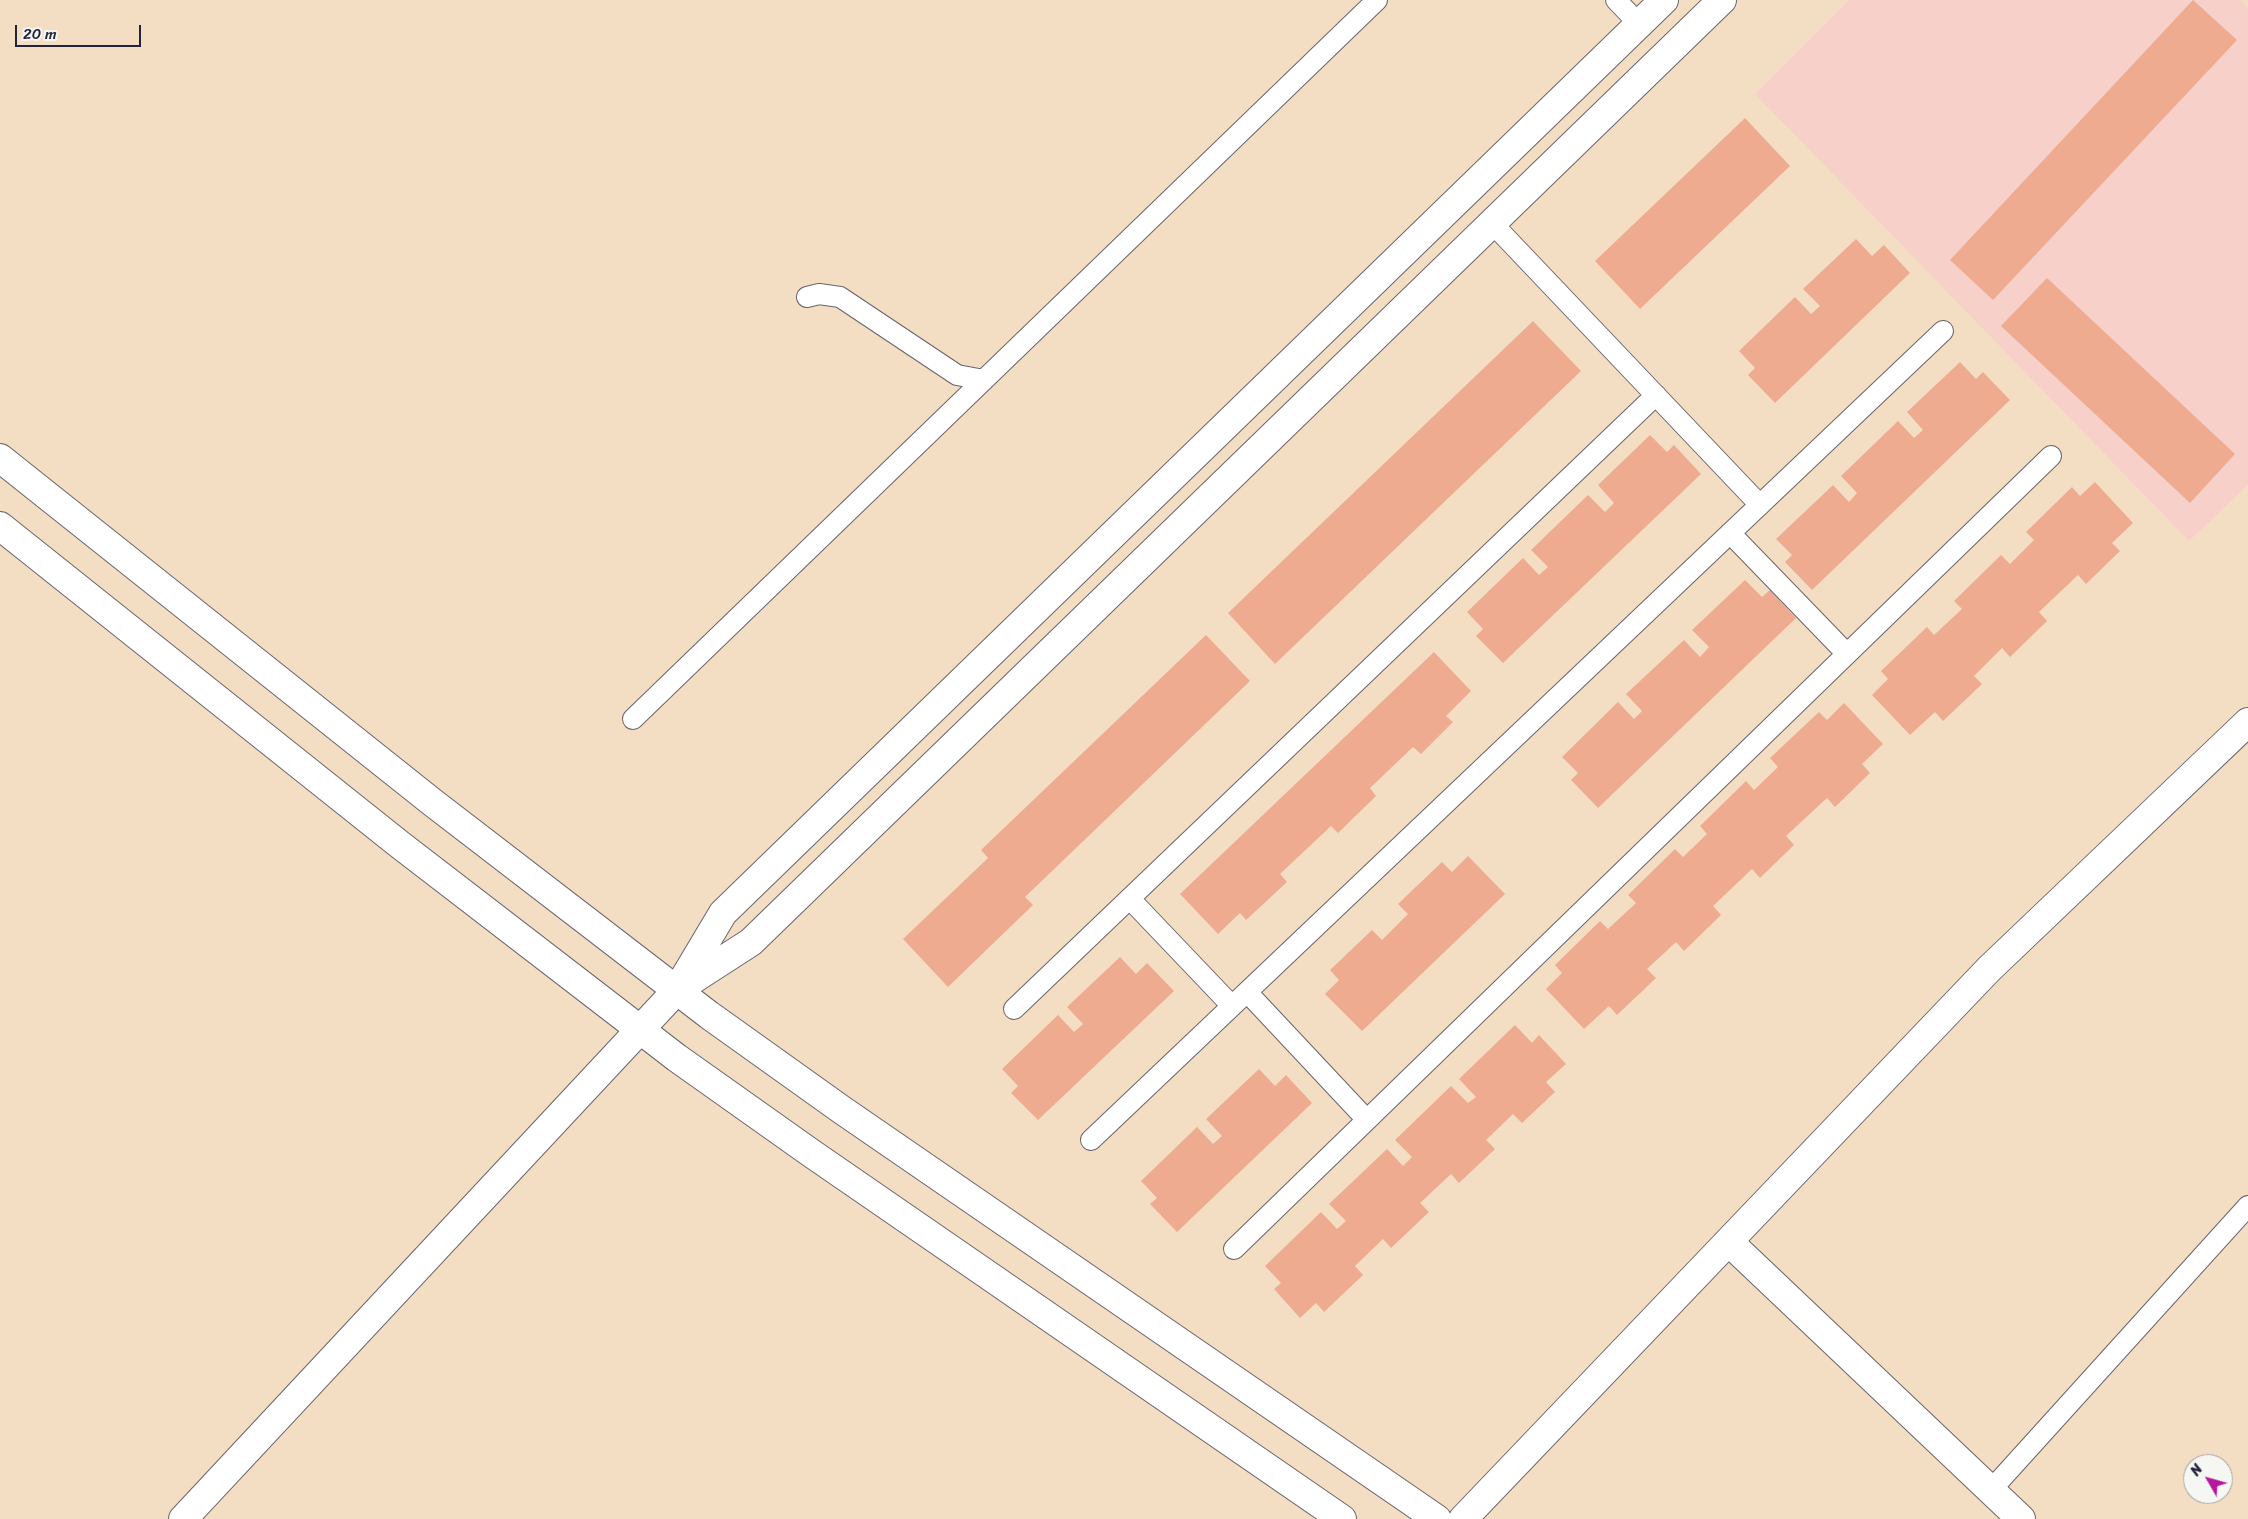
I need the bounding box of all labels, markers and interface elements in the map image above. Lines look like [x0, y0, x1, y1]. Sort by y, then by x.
scale bar [18, 15, 144, 47]
text: 20 m [23, 21, 57, 47]
north arrow [2183, 1454, 2233, 1504]
text: N [2184, 1459, 2209, 1482]

